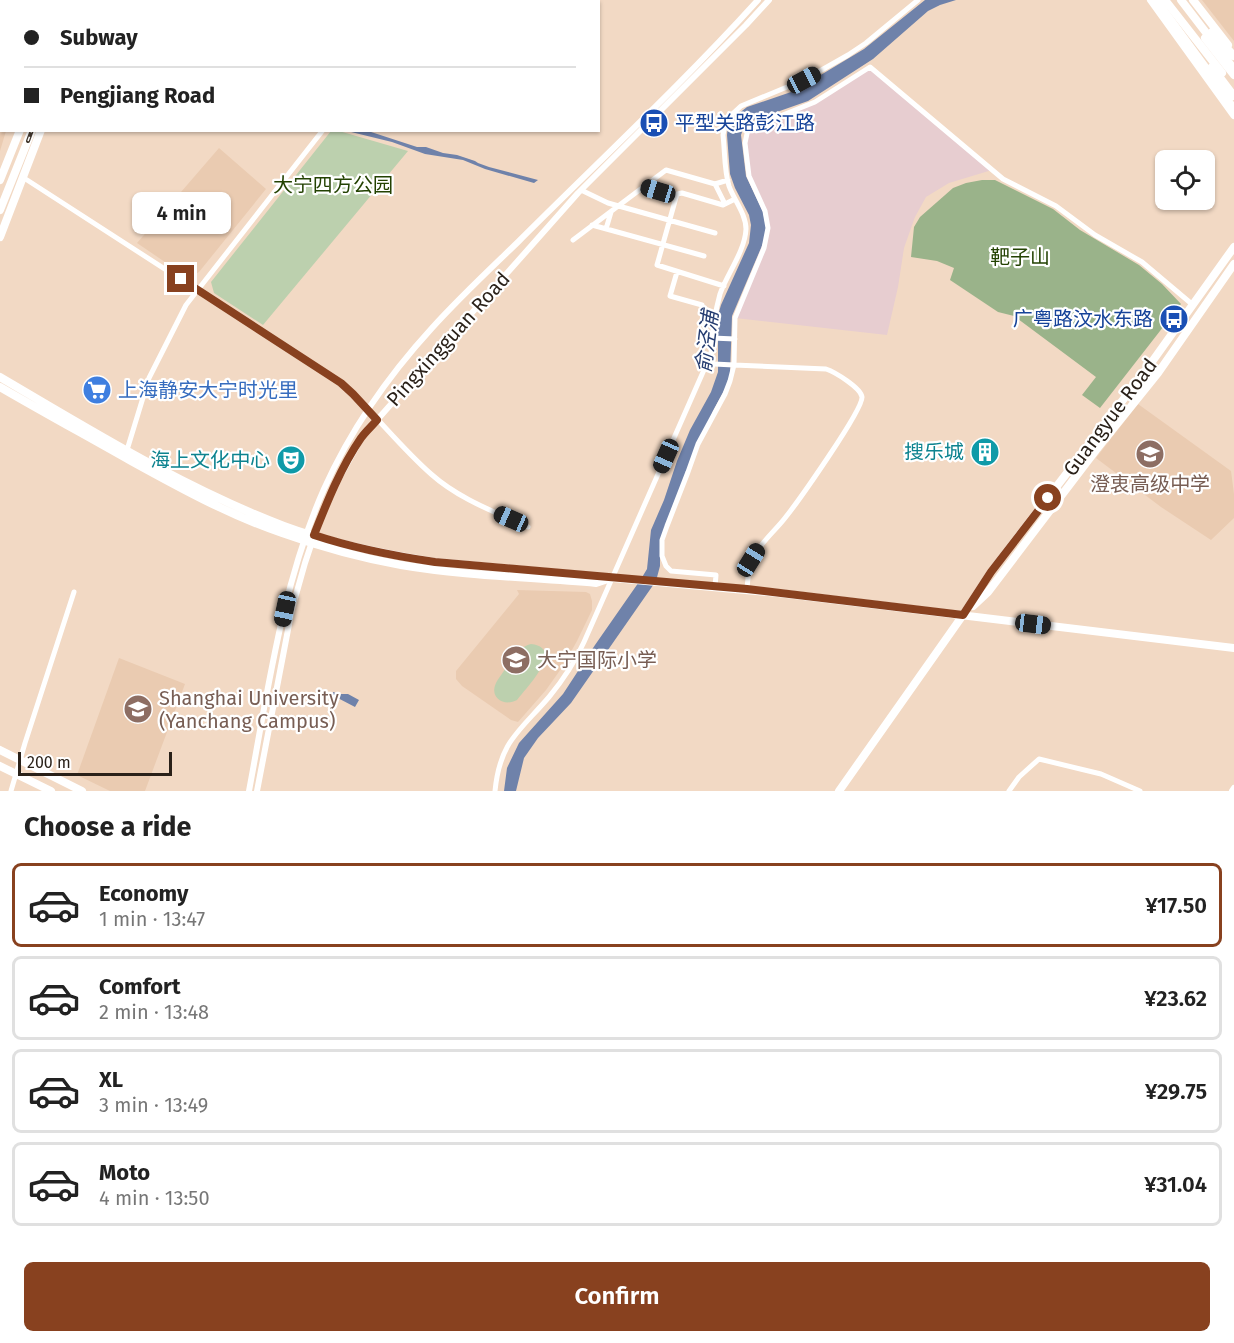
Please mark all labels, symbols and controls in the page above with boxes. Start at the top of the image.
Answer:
text: Subway [60,24,138,51]
car [784,64,824,96]
text: Pengjiang Road [60,82,215,109]
bus stop icon: 平型关路彭江路 [638,107,670,139]
place label: 平型关路彭江路 [675,111,815,135]
map controls [1155,150,1215,210]
button: locate [1155,150,1215,210]
park label: 大宁四方公园 [273,173,393,197]
car [638,177,678,205]
callout: 4 min [132,192,231,234]
text: 4 min [156,201,207,225]
park label: 靶子山 [990,245,1050,269]
route end [167,265,194,292]
street label: Pingxingguan Road [381,267,515,411]
bus stop icon: 广粤路汶水东路 [1158,303,1190,335]
water label: 俞泾浦 [690,306,724,375]
place label: 广粤路汶水东路 [1013,307,1153,331]
street label: Guangyue Road [1058,353,1162,481]
supermarket icon: 上海静安大宁时光里 [81,374,113,406]
place label: 上海静安大宁时光里 [118,378,298,402]
car [650,436,682,476]
building icon: 搜乐城 [969,436,1001,468]
school or university icon: 澄衷高级中学 [1134,438,1166,470]
place label: 搜乐城 [904,440,964,464]
theatre icon: 海上文化中心 [275,444,307,476]
place label: 海上文化中心 [150,448,270,472]
place label: 澄衷高级中学 [1090,472,1210,496]
route start [1034,484,1061,511]
car [491,503,531,535]
car [734,540,768,580]
car [272,590,298,628]
car [1014,613,1052,635]
school or university icon: 大宁国际小学 [500,644,532,676]
place label: 大宁国际小学 [537,648,657,672]
place label: Shanghai University (Yanchang Campus) [159,686,339,733]
school or university icon: Shanghai University (Yanchang Campus) [122,693,154,725]
scale bar [18,749,172,776]
text: 200 m [27,753,71,772]
text: Choose a ride [24,811,191,843]
icon: car [27,878,81,932]
text: Economy [99,880,188,907]
text: ¥17.50 [1145,892,1207,919]
text: 1 min · 13:47 [99,907,205,931]
icon: car [27,971,81,1025]
text: Comfort [99,973,180,1000]
text: ¥23.62 [1144,985,1207,1012]
text: 2 min · 13:48 [99,1000,209,1024]
icon: car [27,1064,81,1118]
text: XL [99,1066,123,1093]
text: ¥29.75 [1145,1078,1207,1105]
text: 3 min · 13:49 [99,1093,208,1117]
icon: car [27,1157,81,1211]
text: Moto [99,1159,150,1186]
text: ¥31.04 [1144,1171,1207,1198]
text: 4 min · 13:50 [99,1186,210,1210]
button: Confirm [24,1262,1210,1331]

